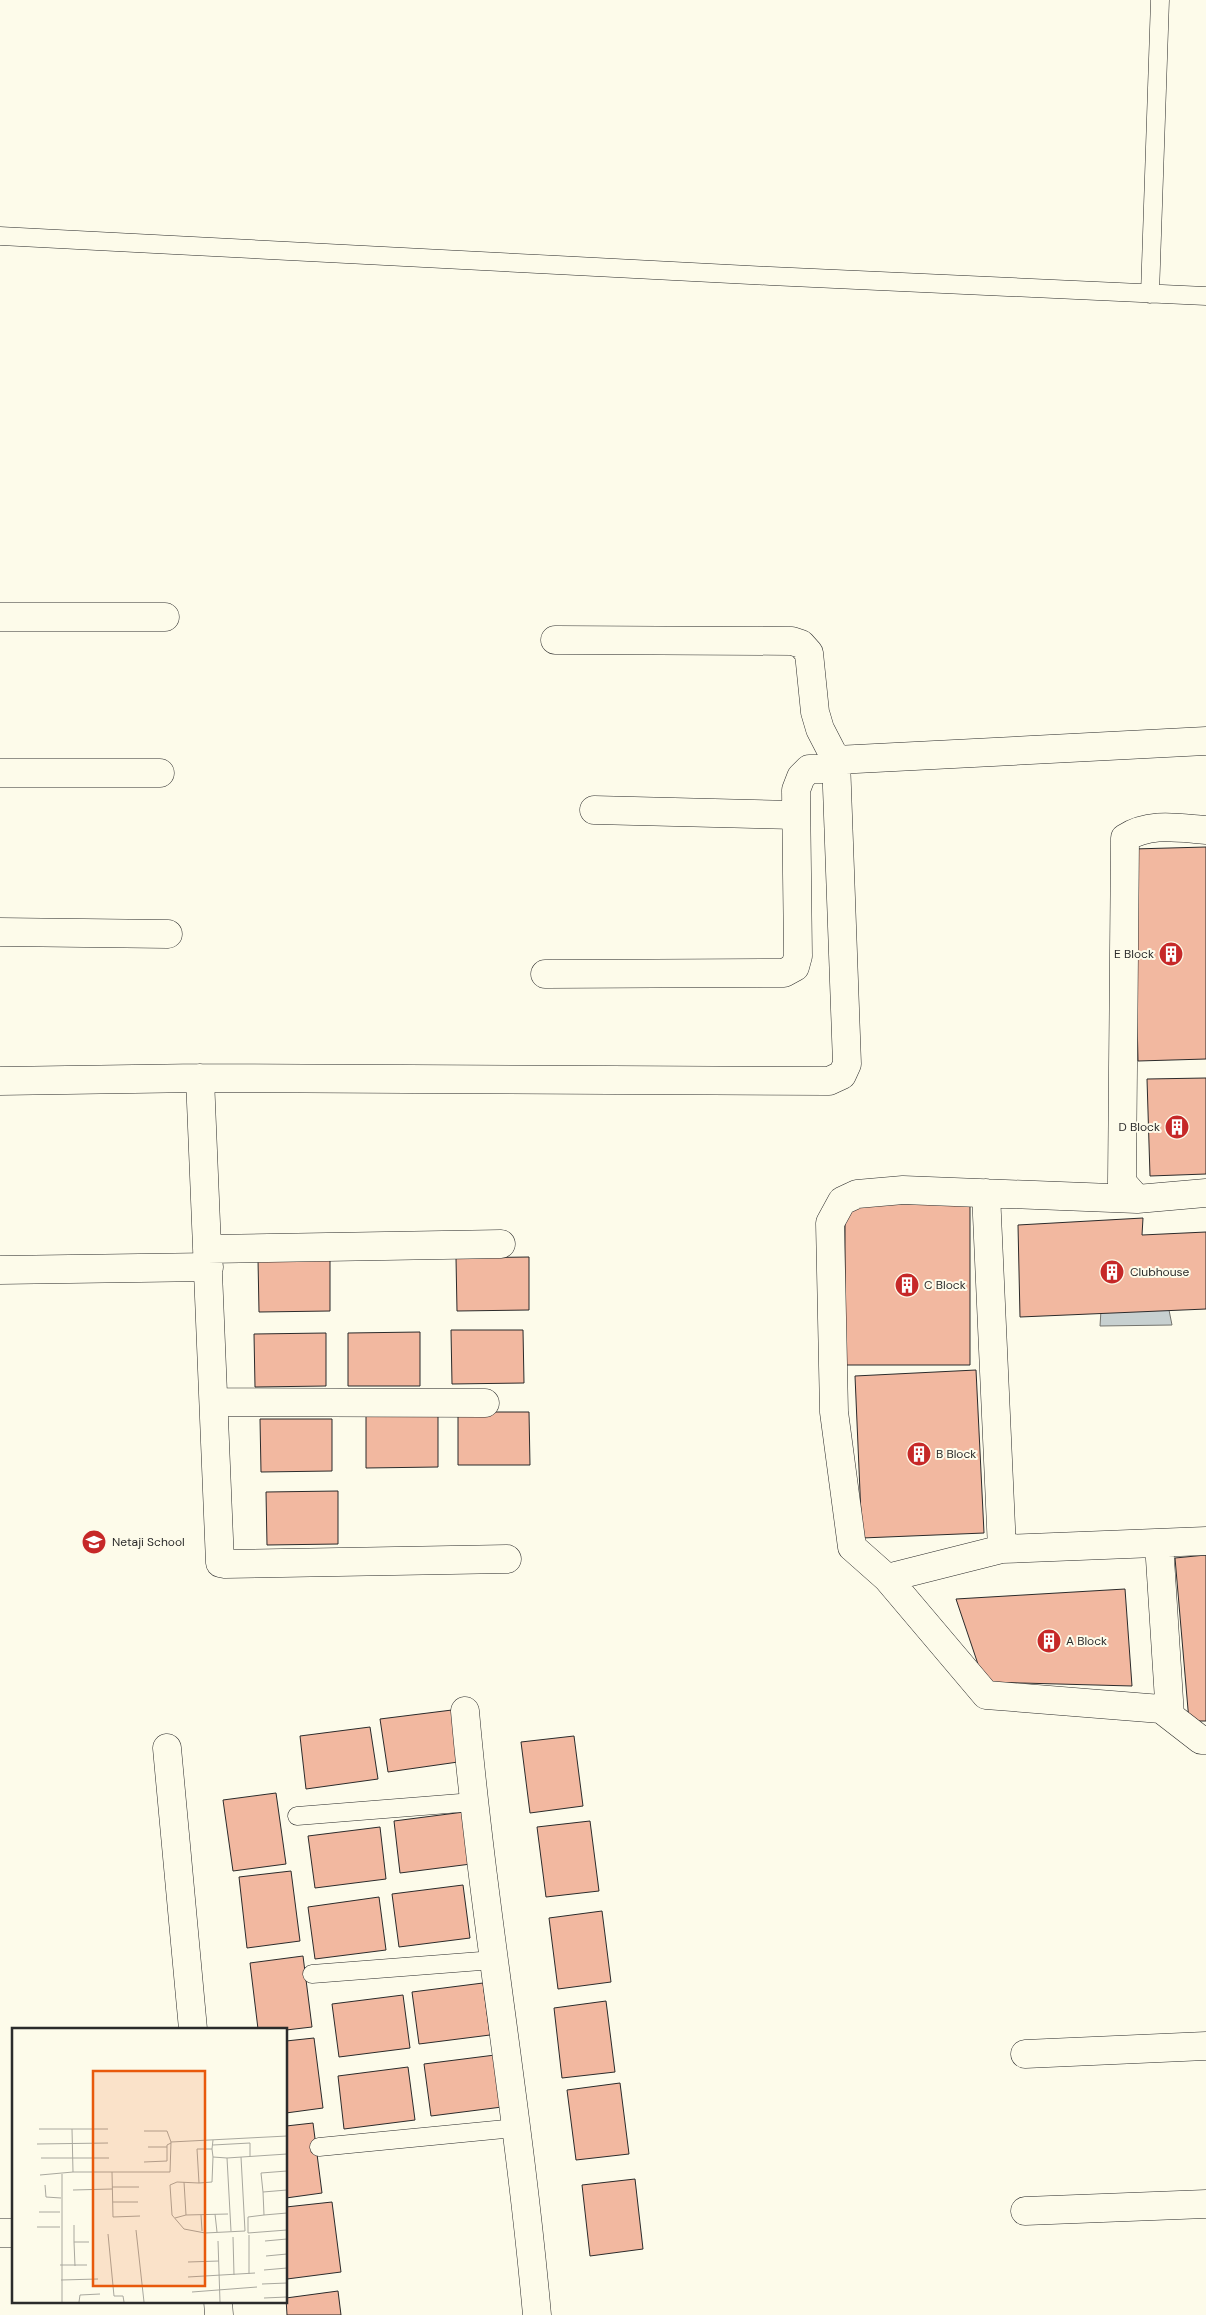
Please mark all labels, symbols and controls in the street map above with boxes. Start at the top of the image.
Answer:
building icon: E Block [1158,941,1184,967]
place label: E Block [1114,946,1154,962]
building icon: D Block [1164,1114,1190,1140]
place label: D Block [1119,1119,1160,1135]
building icon: Clubhouse [1099,1259,1125,1285]
place label: Clubhouse [1130,1264,1190,1280]
building icon: C Block [894,1272,920,1298]
place label: C Block [924,1277,966,1293]
building icon: B Block [906,1441,932,1467]
place label: B Block [936,1446,976,1462]
school or university icon: Netaji School [81,1529,107,1555]
place label: Netaji School [112,1534,185,1550]
building icon: A Block [1036,1628,1062,1654]
place label: A Block [1066,1633,1107,1649]
inset map [12,2028,288,2302]

